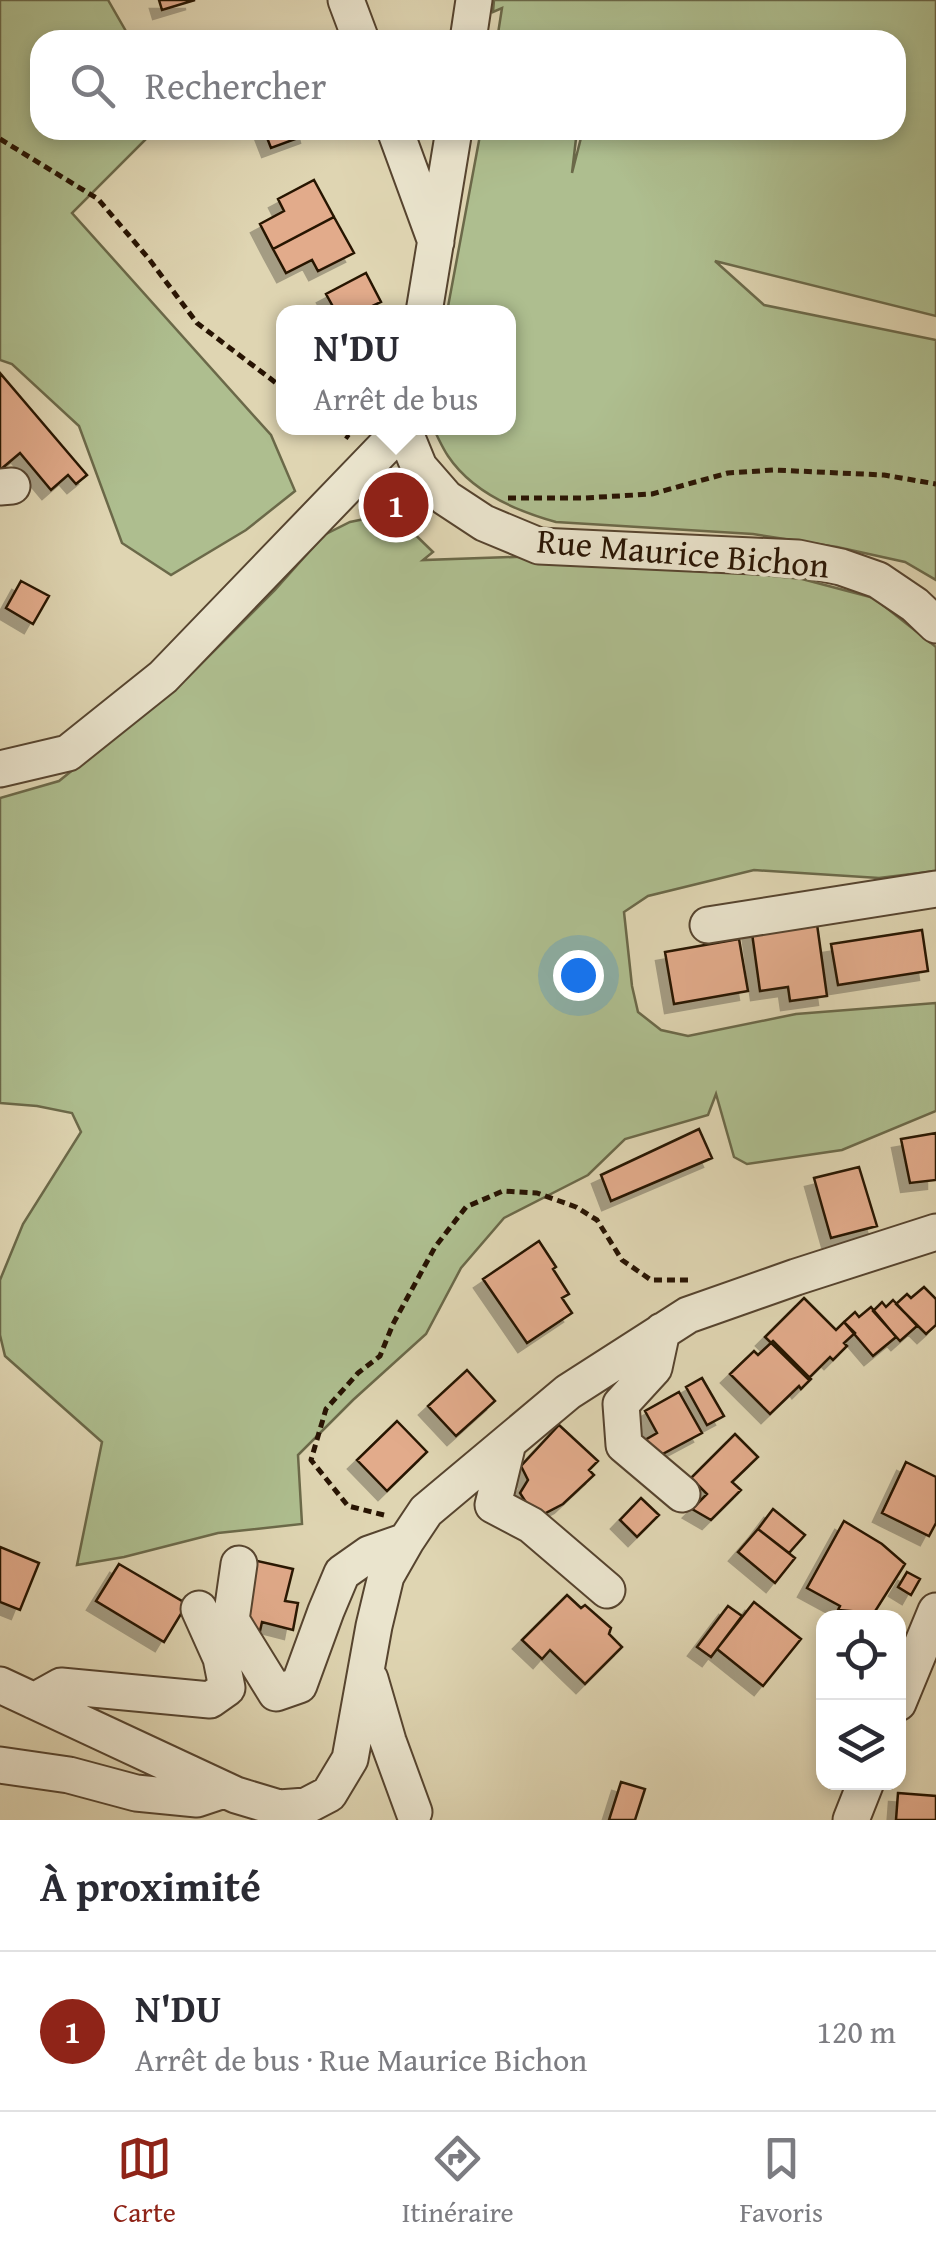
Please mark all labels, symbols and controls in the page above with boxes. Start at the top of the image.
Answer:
search box [30,30,906,140]
text: Rechercher [145,57,326,113]
icon: search [65,58,120,113]
popup [276,305,516,435]
text: N'DU [314,319,400,375]
text: Arrêt de bus [314,375,478,422]
pin: 1 [364,468,428,542]
street label: Rue Maurice Bichon [535,514,832,591]
your location [553,950,604,1001]
map controls [816,1610,906,1790]
button: locate [816,1610,906,1700]
button: layers [816,1700,906,1790]
text: À proximité [40,1855,261,1916]
text: N'DU [135,1980,221,2036]
text: 1 [64,2008,81,2055]
text: 120 m [817,2008,896,2055]
text: Arrêt de bus · Rue Maurice Bichon [135,2036,587,2083]
tab: Carte [113,2131,176,2232]
tab: Itinéraire [402,2131,514,2232]
tab: Favoris [740,2131,823,2232]

